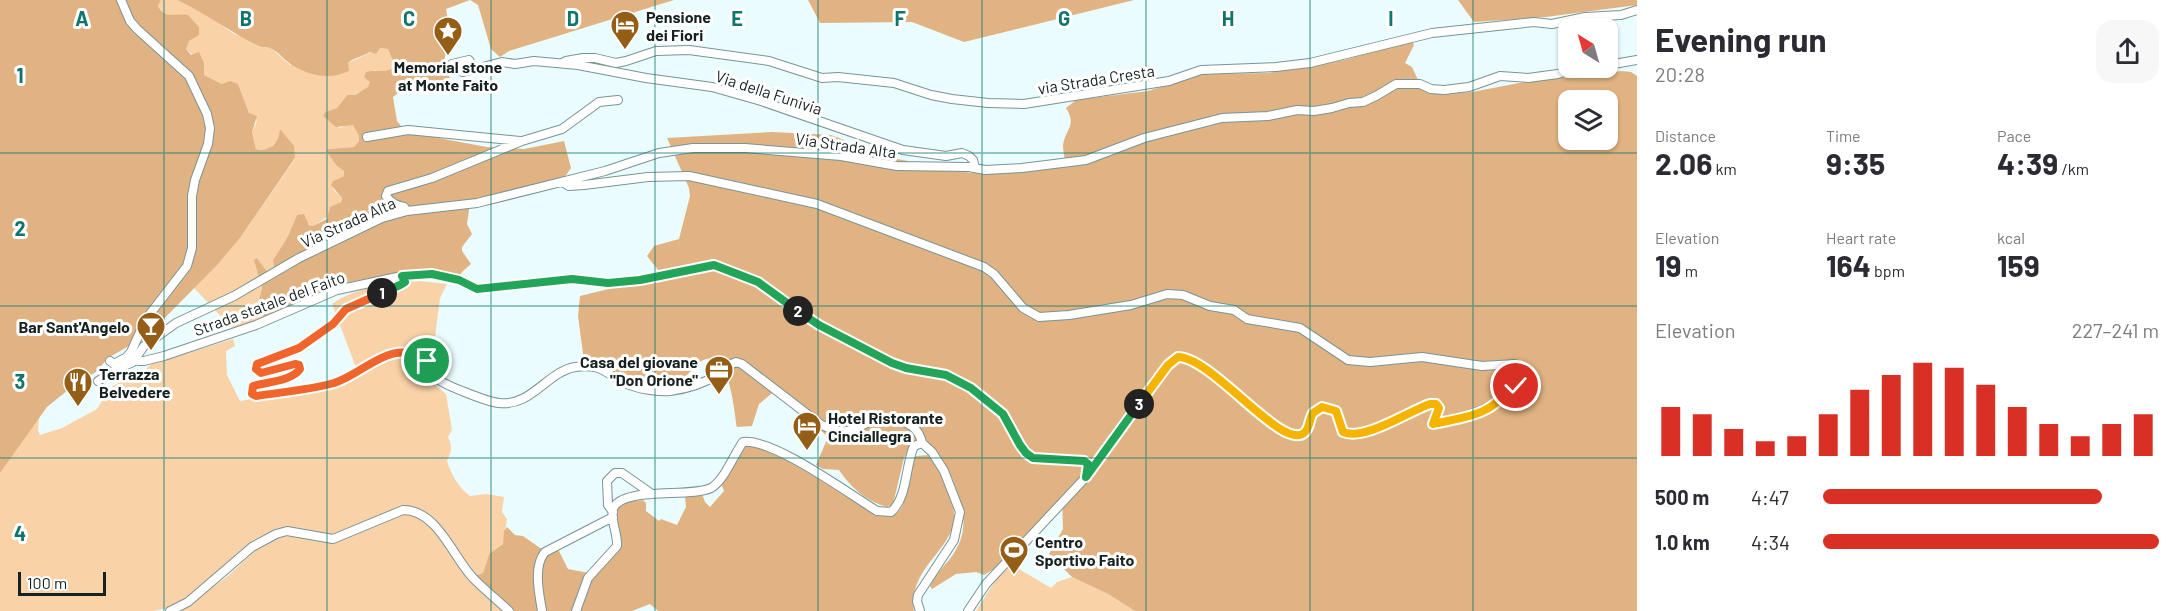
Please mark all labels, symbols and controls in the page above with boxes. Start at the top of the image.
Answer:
text: A [75,6,89,30]
text: B [240,6,252,30]
text: C [403,6,415,30]
text: D [567,6,579,30]
text: E [731,6,743,30]
text: F [894,6,906,30]
text: G [1058,6,1070,30]
text: H [1222,6,1234,30]
text: I [1388,6,1394,30]
place label: Pensione dei Fiori [646,7,711,44]
hotel icon: Pensione dei Fiori [609,9,641,51]
place icon: Memorial stone at Monte Faito [432,15,464,57]
north arrow [1558,18,1618,78]
map controls [1558,18,1618,150]
text: Evening run [1655,19,1827,59]
button: share [2096,20,2159,83]
place label: Memorial stone at Monte Faito [394,57,503,94]
street label: via Strada Cresta [1036,60,1156,98]
text: 20:28 [1655,62,1705,86]
text: 1 [16,63,24,87]
street label: Via della Funivia [713,66,825,118]
button: layers [1558,90,1618,150]
text: Distance [1655,126,1716,145]
text: Time [1826,126,1861,145]
text: Pace [1997,126,2031,145]
street label: Via Strada Alta [794,129,898,161]
text: 2.06 [1655,145,1712,181]
text: 9:35 [1826,145,1885,181]
text: 4:39 [1997,145,2058,181]
text: km [1712,159,1737,178]
text: /km [2058,159,2089,178]
street label: Via Strada Alta [298,193,398,251]
text: 2 [14,216,26,240]
text: Elevation [1655,228,1719,247]
text: Heart rate [1826,228,1896,247]
text: kcal [1997,228,2025,247]
text: 19 [1655,247,1682,283]
text: 164 [1826,247,1871,283]
text: 159 [1997,247,2040,283]
text: m [1682,261,1698,280]
text: bpm [1871,261,1905,280]
street label: Strada statale del Faito [191,267,347,339]
pin: 1 [367,278,397,308]
text: 1 [379,283,385,302]
pin: 2 [783,296,813,326]
text: 2 [794,301,802,320]
bar icon: Bar Sant'Angelo [135,310,167,352]
place label: Bar Sant'Angelo [18,317,130,336]
text: Elevation [1655,318,1736,342]
text: 227–241 m [2072,318,2159,342]
pin [401,335,452,386]
icon: arrive [410,344,443,377]
place label: Casa del giovane "Don Orione" [580,352,698,389]
office icon: Casa del giovane "Don Orione" [703,354,735,396]
pin [1490,360,1541,411]
place label: Terrazza Belvedere [99,364,171,401]
restaurant icon: Terrazza Belvedere [62,366,94,408]
text: 3 [15,369,25,393]
icon: check [1499,369,1532,402]
pin: 3 [1124,389,1154,419]
text: 3 [1135,394,1143,413]
place label: Hotel Ristorante Cinciallegra [828,408,944,445]
hotel icon: Hotel Ristorante Cinciallegra [791,410,823,452]
text: 500 m [1655,485,1709,509]
text: 4:47 [1751,485,1789,509]
text: 4 [14,521,26,545]
text: 1.0 km [1655,530,1710,554]
text: 4:34 [1751,530,1790,554]
place label: Centro Sportivo Faito [1035,532,1134,569]
sports icon: Centro Sportivo Faito [998,534,1030,576]
scale bar [18,569,106,596]
text: 100 m [27,573,67,592]

